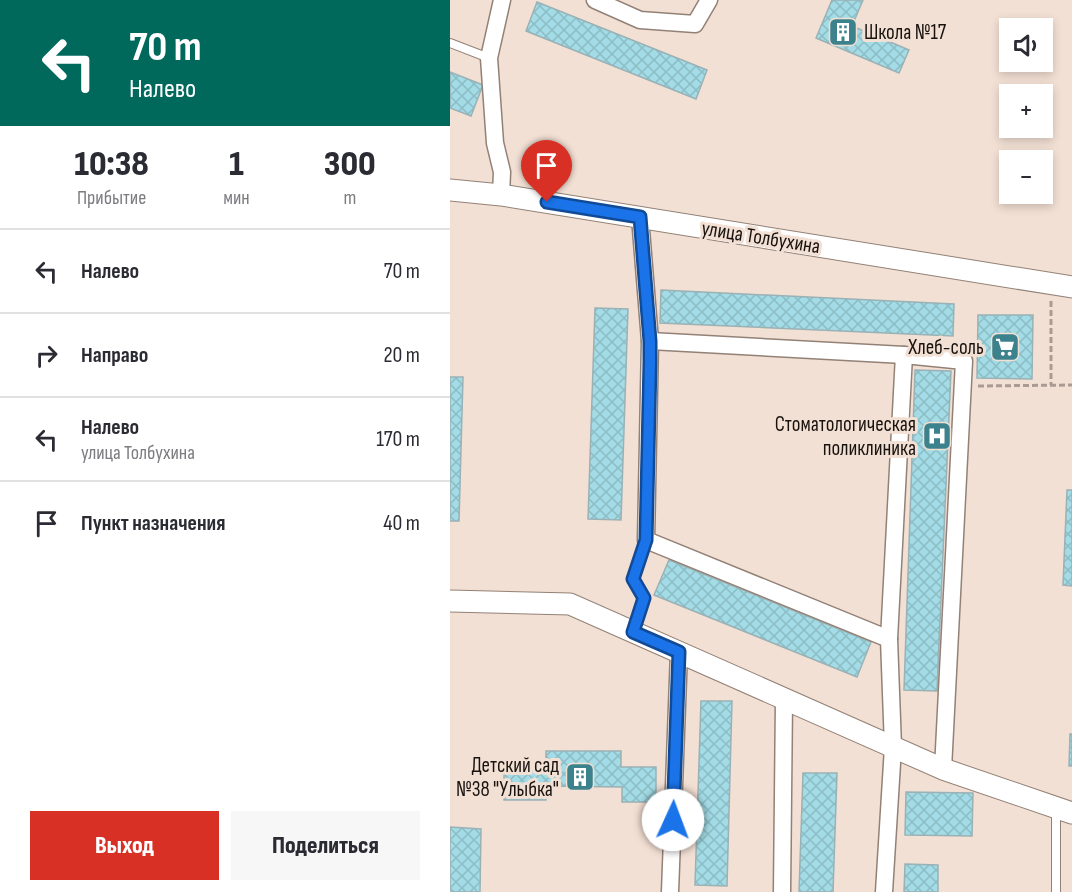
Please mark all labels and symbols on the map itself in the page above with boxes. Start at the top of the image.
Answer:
building icon: Школа №17 [827,16,859,48]
place label: Школа №17 [864,20,947,45]
pin [521,140,572,202]
street label: улица Толбухина [700,216,822,259]
supermarket icon: Хлеб-соль [989,331,1021,363]
place label: Хлеб-соль [907,335,984,360]
place label: Стоматологическая поликлиника [775,412,916,461]
hospital icon: Стоматологическая поликлиника [921,420,953,452]
place label: Детский сад №38 "Улыбка" [456,753,559,802]
building icon: Детский сад №38 "Улыбка" [564,761,596,793]
position arrow [641,788,705,852]

